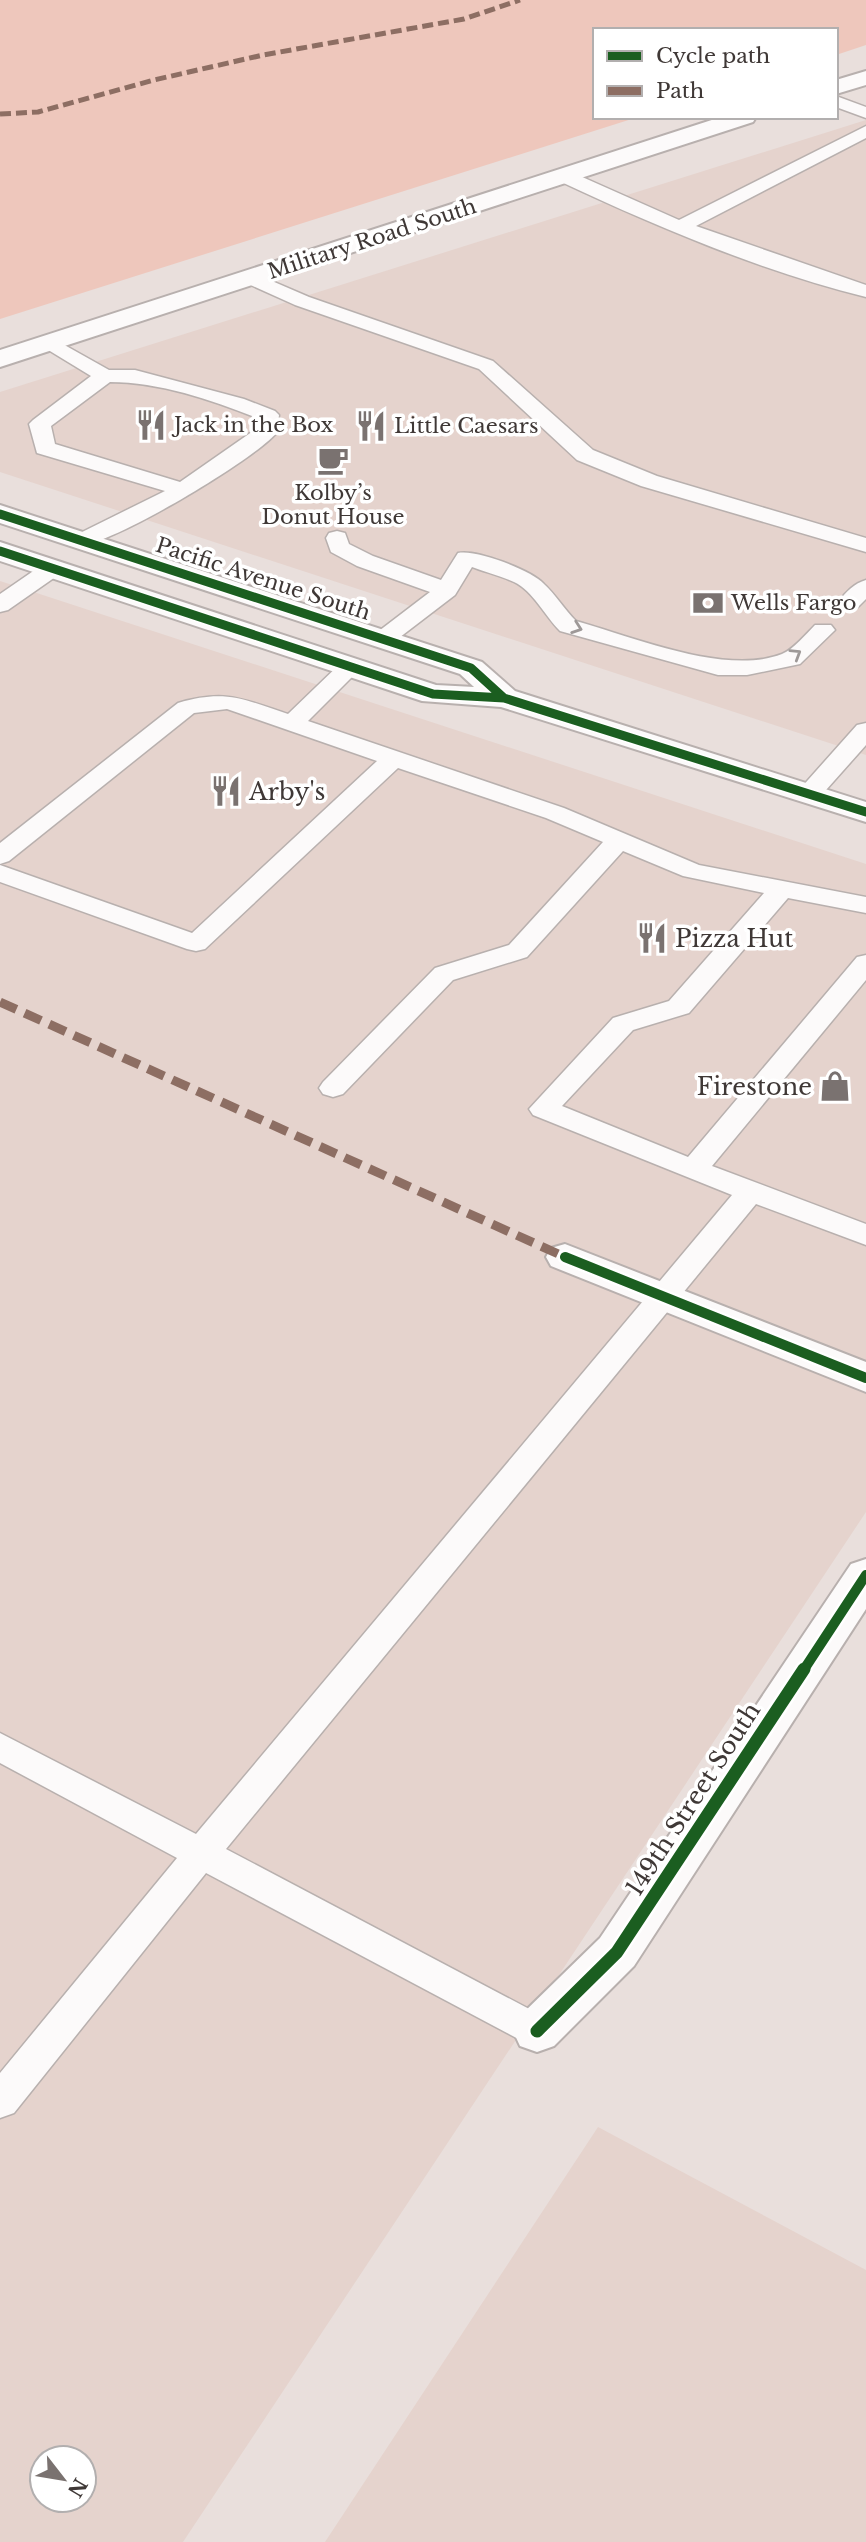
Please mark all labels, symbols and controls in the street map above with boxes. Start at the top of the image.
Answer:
legend [593,28,838,119]
text: Cycle path [656,43,770,69]
text: Path [656,78,704,104]
street label: Military Road South [264,193,480,285]
restaurant icon: Jack in the Box [134,408,168,442]
restaurant icon: Little Caesars [354,409,388,443]
place label: Jack in the Box [171,412,334,438]
place label: Little Caesars [394,413,538,439]
cafe icon: Kolby’s Donut House [316,443,350,477]
place label: Kolby’s Donut House [261,480,405,530]
street label: Pacific Avenue South [152,532,374,626]
bank icon: Wells Fargo [691,586,725,620]
place label: Wells Fargo [730,590,857,616]
one-way arrow [571,620,583,634]
one-way arrow [788,649,801,662]
restaurant icon: Arby's [209,774,243,808]
place label: Arby's [248,777,325,806]
restaurant icon: Pizza Hut [635,921,669,955]
place label: Pizza Hut [675,924,793,953]
shop icon: Firestone [818,1069,852,1103]
place label: Firestone [697,1072,812,1101]
street label: 149th Street South [620,1697,766,1901]
north arrow [28,2444,98,2514]
text: N [63,2474,92,2501]

